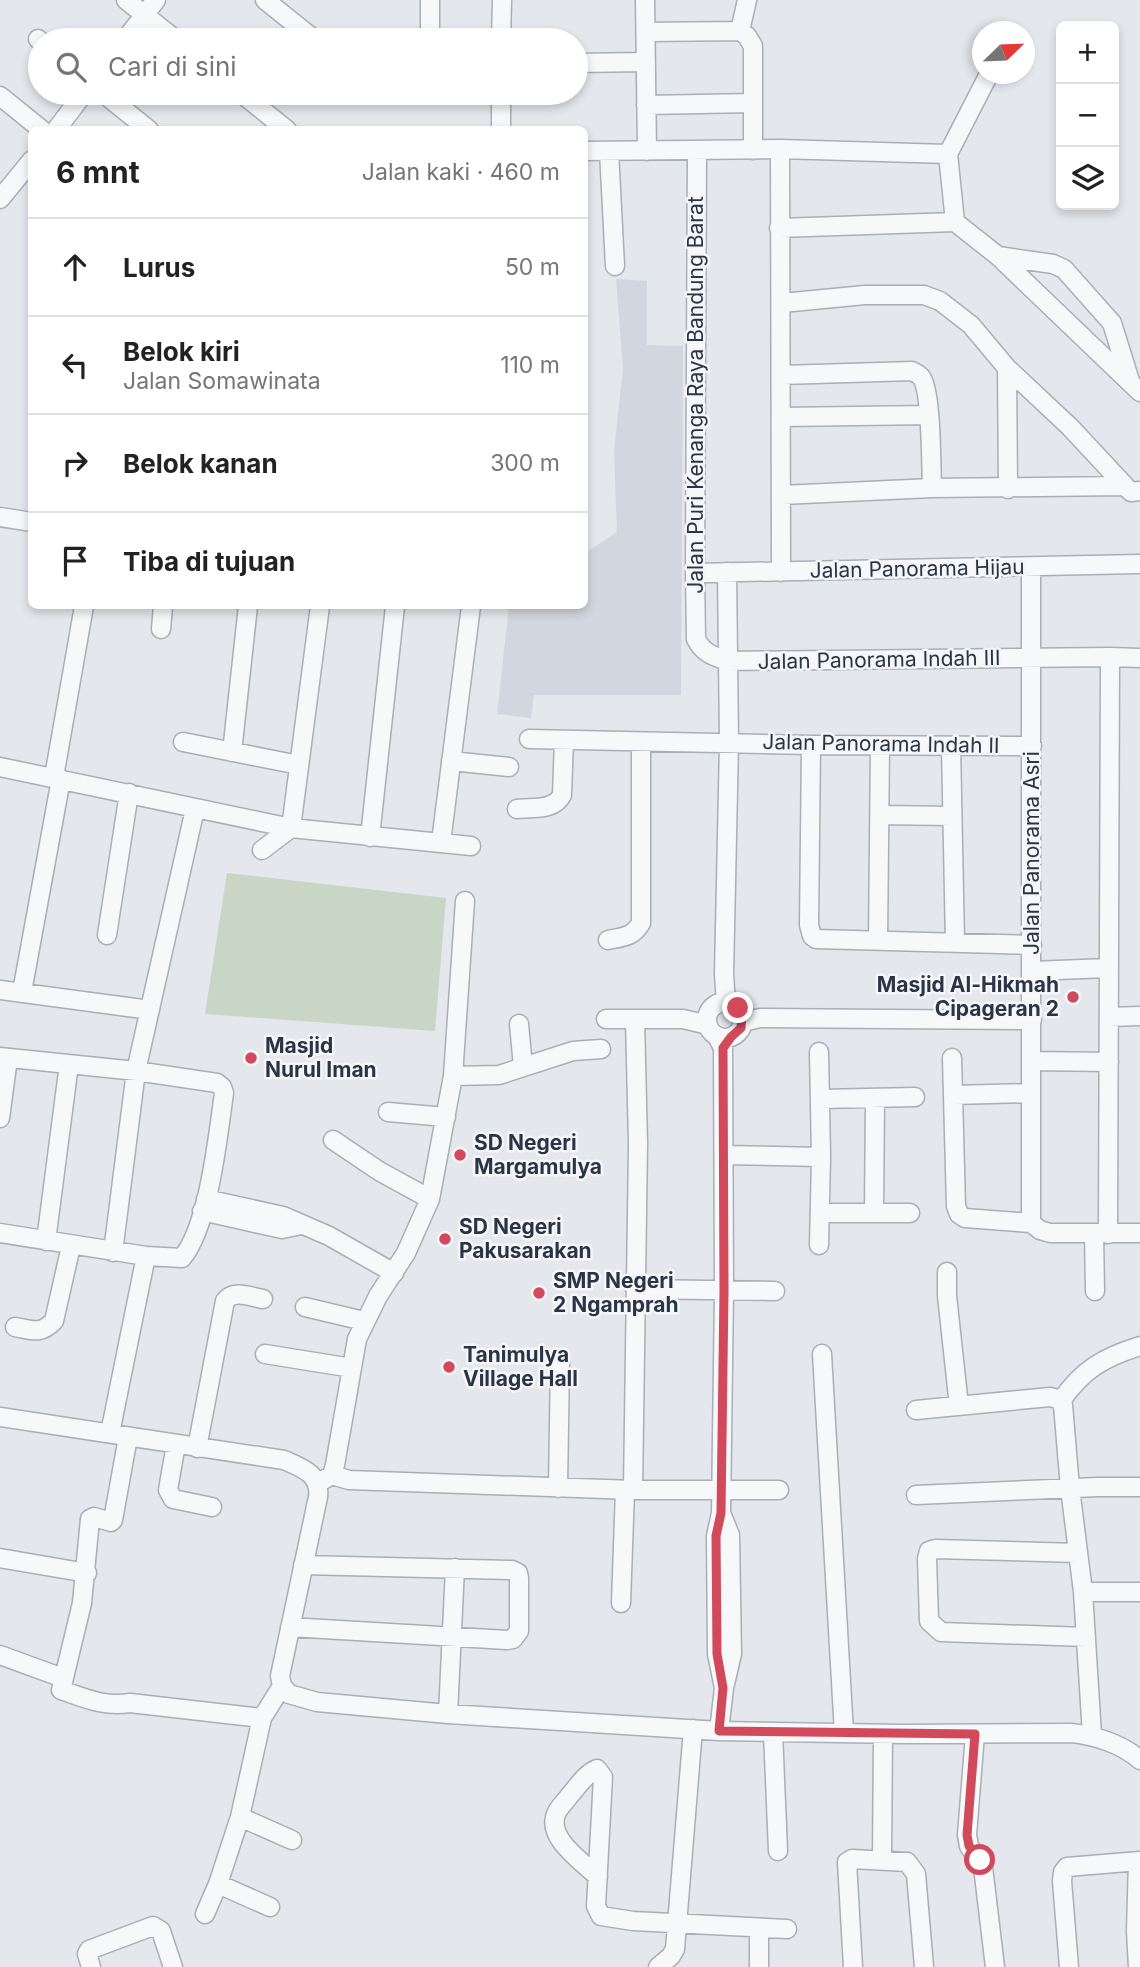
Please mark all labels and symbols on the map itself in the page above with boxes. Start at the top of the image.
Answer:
north arrow [972,21,1035,84]
street label: Jalan Puri Kenanga Raya Bandung Barat [683,196,708,594]
street label: Jalan Panorama Hijau [809,554,1025,583]
street label: Jalan Panorama Indah III [757,645,1001,674]
street label: Jalan Panorama Indah II [762,729,1000,758]
street label: Jalan Panorama Asri [1019,751,1044,955]
place label: Masjid Al-Hikmah Cipageran 2 [877,972,1059,1021]
marker: Masjid Al-Hikmah Cipageran 2 [1065,989,1081,1005]
route end [722,992,753,1023]
place label: Masjid Nurul Iman [265,1033,377,1082]
marker: Masjid Nurul Iman [243,1050,259,1066]
place label: SD Negeri Margamulya [474,1130,602,1179]
marker: SD Negeri Margamulya [452,1147,468,1163]
place label: SD Negeri Pakusarakan [459,1214,592,1263]
marker: SD Negeri Pakusarakan [437,1231,453,1247]
place label: SMP Negeri 2 Ngamprah [553,1268,679,1317]
marker: SMP Negeri 2 Ngamprah [531,1285,547,1301]
place label: Tanimulya Village Hall [463,1342,578,1391]
marker: Tanimulya Village Hall [441,1359,457,1375]
route start [964,1844,995,1875]

